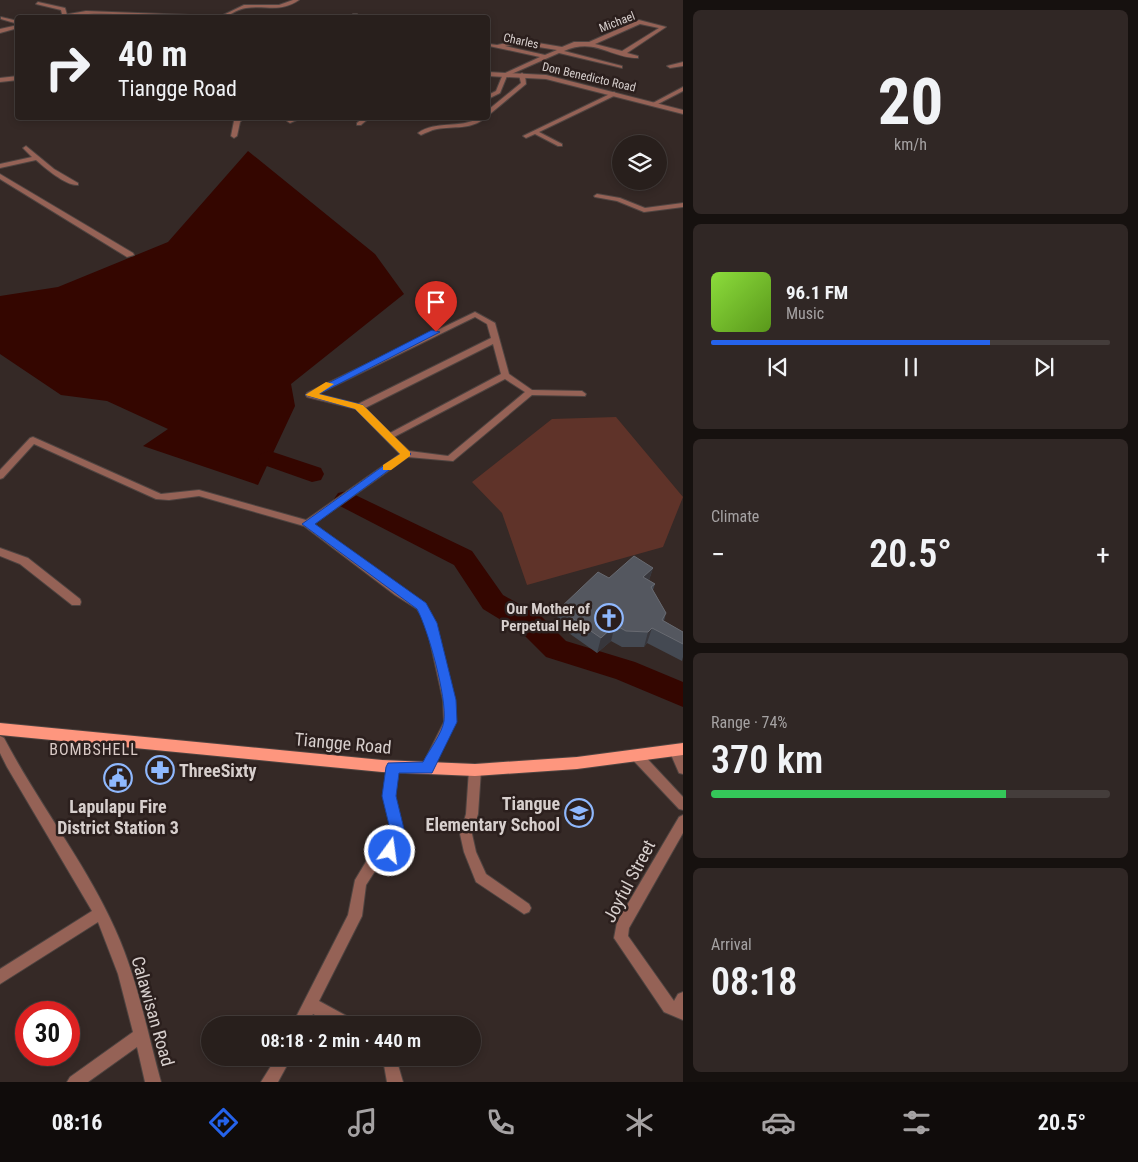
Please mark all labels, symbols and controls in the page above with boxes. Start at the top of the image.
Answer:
street label: Michael [597,9,637,35]
street label: Charles [502,30,540,52]
text: 40 m [118,34,187,75]
icon: right [35,35,100,100]
street label: Don Benedicto Road [541,59,637,95]
text: 20 [878,64,943,140]
text: Tiangge Road [118,76,237,101]
map controls [612,135,667,190]
button: layers [612,135,667,190]
text: km/h [894,135,927,154]
pin [415,281,457,332]
text: 96.1 FM [786,281,848,304]
icon: arrive [422,288,450,316]
text: Music [786,304,824,323]
icon: previous [764,353,792,381]
icon: pause [897,353,925,381]
icon: next [1030,353,1058,381]
text: Climate [711,507,759,526]
text: 20.5° [869,532,952,576]
text: − [711,538,725,571]
text: + [1096,538,1110,571]
place label: Our Mother of Perpetual Help [501,600,590,635]
church icon: Our Mother of Perpetual Help [594,603,624,633]
text: Range · 74% [711,713,787,732]
street label: Tiangge Road [294,728,392,758]
text: 370 km [711,738,823,782]
district label: BOMBSHELL [49,740,139,759]
pharmacy icon: ThreeSixty [145,755,175,785]
place label: ThreeSixty [179,760,257,781]
public building icon: Lapulapu Fire District Station 3 [103,763,133,793]
place label: Tiangue Elementary School [426,793,560,835]
place label: Lapulapu Fire District Station 3 [57,796,179,838]
school or university icon: Tiangue Elementary School [564,798,594,828]
position arrow [363,824,415,876]
street label: Joyful Street [599,836,659,926]
text: Arrival [711,935,752,954]
street label: Calawisan Road [127,954,179,1068]
text: 08:18 [711,960,797,1004]
speed limit sign: 30 [15,1001,80,1066]
text: 08:18 · 2 min · 440 m [261,1029,421,1052]
icon: directions [206,1105,241,1140]
icon: music [345,1105,380,1140]
icon: phone [483,1105,518,1140]
icon: climate [622,1105,657,1140]
icon: car [761,1105,796,1140]
icon: filters [899,1105,934,1140]
text: 08:16 [52,1110,102,1135]
text: 20.5° [1038,1110,1086,1135]

